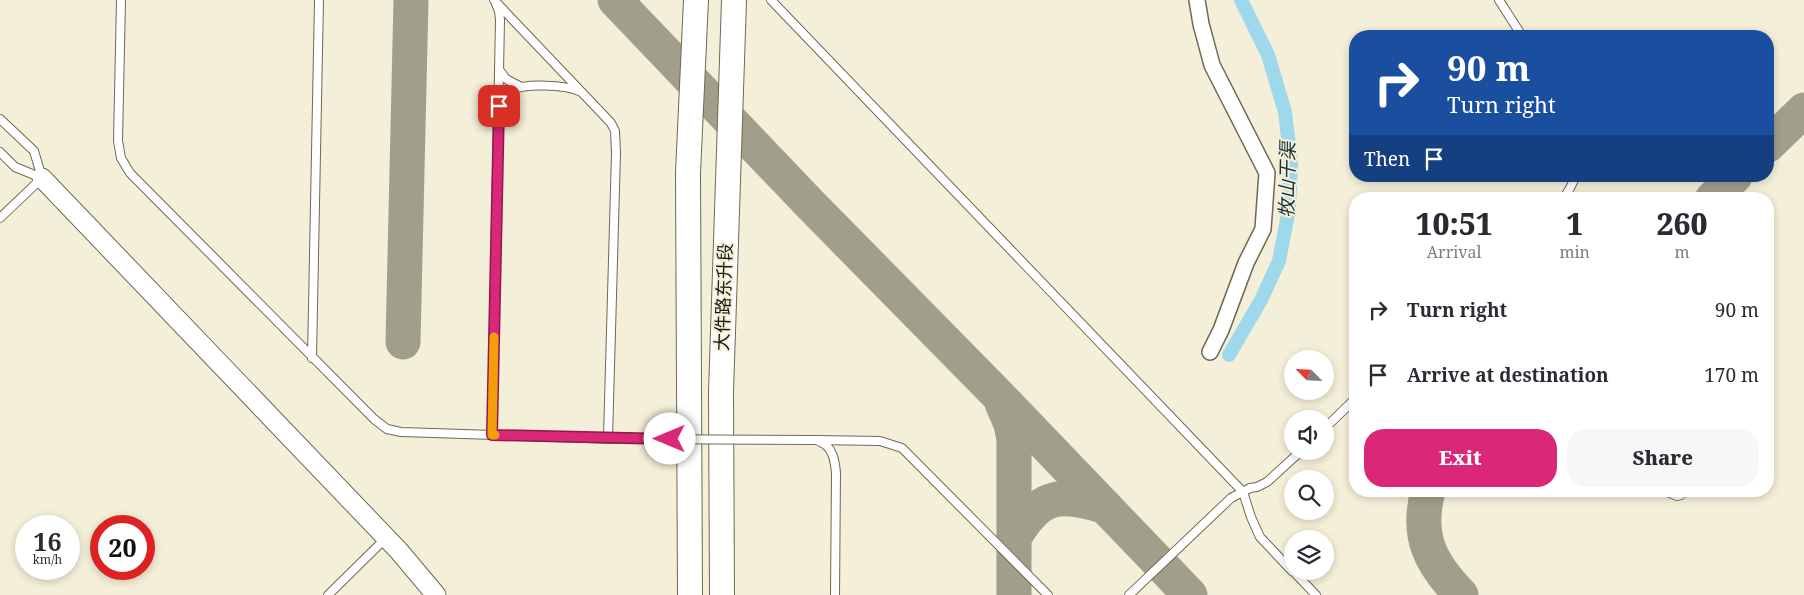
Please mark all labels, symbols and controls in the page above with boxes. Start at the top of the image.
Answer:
text: 90 m [1447,44,1530,91]
icon: right [1364,50,1429,115]
pin [478,85,520,127]
text: Turn right [1447,89,1556,119]
icon: arrive [485,92,513,120]
water label: 牧山干渠 [1273,139,1301,218]
icon: arrive [1420,145,1448,173]
text: Then [1364,146,1410,172]
text: 10:51 [1416,203,1493,244]
text: 1 [1566,203,1583,244]
text: 260 [1656,203,1707,244]
text: Arrival [1427,241,1482,263]
text: min [1559,241,1590,263]
text: m [1674,241,1690,263]
street label: 大件路东升段 [709,243,737,351]
icon: right [1364,296,1392,324]
text: Turn right [1407,297,1507,323]
text: 90 m [1715,297,1759,323]
north arrow [1284,350,1334,400]
map controls [1284,350,1334,580]
icon: arrive [1364,361,1392,389]
text: Arrive at destination [1407,362,1609,388]
text: 170 m [1704,362,1759,388]
button: sound [1284,410,1334,460]
position arrow [643,412,695,464]
button: Exit [1364,429,1557,487]
button: Share [1567,429,1759,487]
button: search [1284,470,1334,520]
speed limit sign: 20 [90,515,155,580]
text: 16 [33,524,62,558]
button: layers [1284,530,1334,580]
text: km/h [33,551,62,568]

